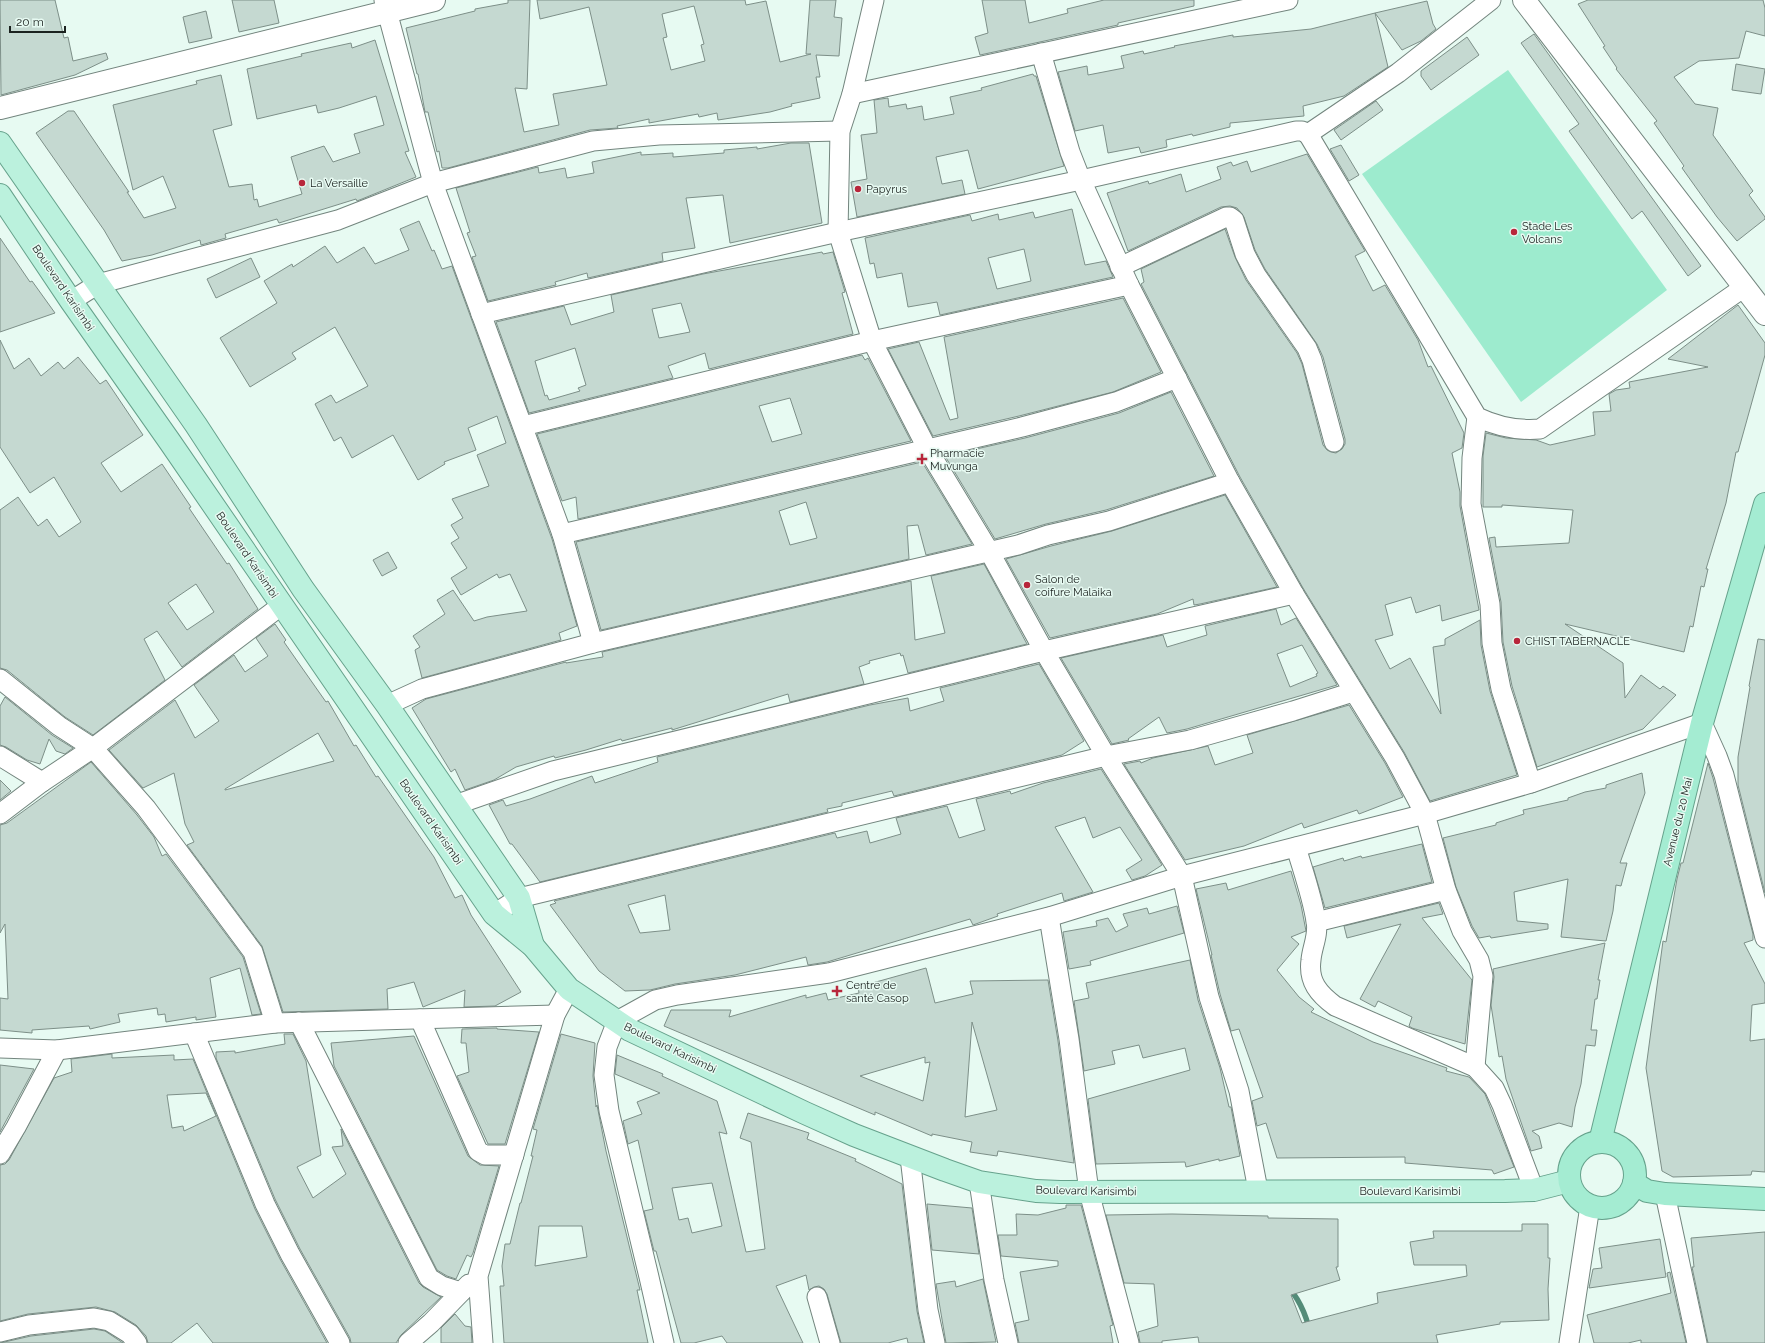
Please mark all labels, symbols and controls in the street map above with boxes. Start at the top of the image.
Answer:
scale bar [10,8,65,34]
text: 20 m [16,15,44,29]
place label: La Versaille [310,177,369,190]
marker: La Versaille [297,178,307,188]
place label: Papyrus [866,183,907,196]
marker: Papyrus [853,184,863,194]
place label: Stade Les Volcans [1522,220,1572,246]
marker: Stade Les Volcans [1509,227,1519,237]
street label: Boulevard Karisimbi [29,242,97,334]
place label: Pharmacie Muvunga [930,447,985,473]
marker: Pharmacie Muvunga [917,454,927,464]
street label: Boulevard Karisimbi [213,509,281,601]
place label: Salon de coifure Malaika [1035,573,1112,599]
marker: Salon de coifure Malaika [1022,580,1032,590]
place label: CHIST TABERNACLE [1525,635,1630,648]
marker: CHIST TABERNACLE [1512,636,1522,646]
street label: Avenue du 20 Mai [1661,776,1695,868]
street label: Boulevard Karisimbi [397,777,465,867]
place label: Centre de santé Casop [846,979,909,1005]
marker: Centre de santé Casop [831,985,843,997]
street label: Boulevard Karisimbi [622,1020,718,1076]
street label: Boulevard Karisimbi [1035,1184,1137,1198]
street label: Boulevard Karisimbi [1359,1185,1461,1198]

